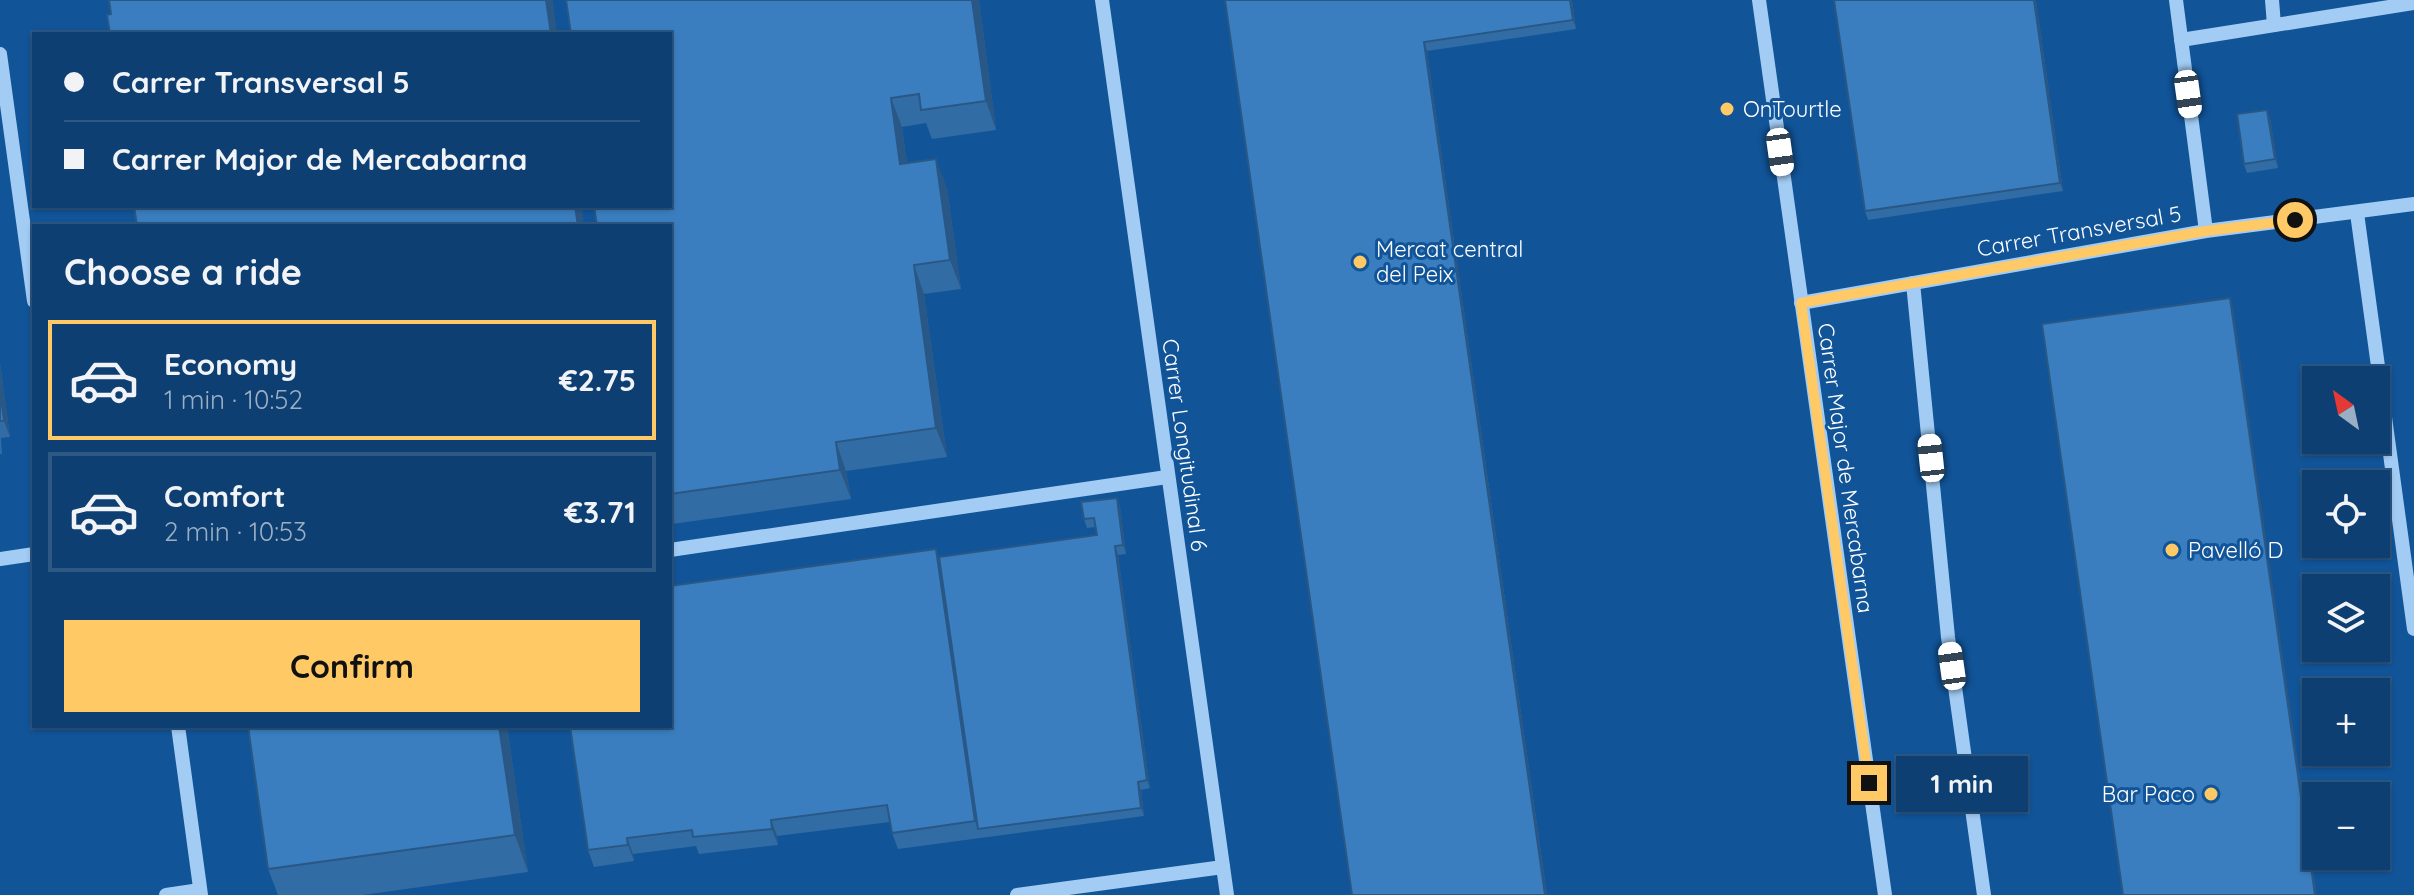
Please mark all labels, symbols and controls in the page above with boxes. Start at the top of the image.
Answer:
text: Carrer Transversal 5 [112,63,410,101]
car [2173,69,2203,119]
place label: OnTourtle [1743,95,1842,123]
marker: OnTourtle [1718,100,1736,118]
car [1765,127,1795,177]
text: Carrer Major de Mercabarna [112,140,527,178]
street label: Carrer Transversal 5 [1975,199,2183,263]
route start [2277,202,2313,238]
place label: Mercat central del Peix [1376,235,1523,288]
text: Choose a ride [64,249,302,294]
marker: Mercat central del Peix [1351,253,1369,271]
street label: Carrer Major de Mercabarna [1812,321,1880,615]
street label: Carrer Longitudinal 6 [1156,337,1214,553]
icon: car [68,344,140,416]
text: Economy [164,345,297,383]
text: €2.75 [559,361,636,399]
north arrow [2302,366,2390,454]
map controls [2302,366,2390,870]
text: 1 min · 10:52 [164,383,303,416]
car [1917,433,1945,483]
button: locate [2302,470,2390,558]
icon: car [68,476,140,548]
text: Comfort [164,477,285,515]
text: €3.71 [564,493,636,531]
text: 2 min · 10:53 [164,515,307,548]
place label: Pavelló D [2188,536,2283,564]
marker: Pavelló D [2163,541,2181,559]
button: layers [2302,574,2390,662]
button: Confirm [64,620,640,712]
car [1937,641,1967,691]
button: + [2302,678,2390,766]
callout: 1 min [1897,755,2029,811]
route end [1851,765,1887,801]
text: 1 min [1931,767,1994,800]
place label: Bar Paco [2102,780,2195,808]
button: − [2302,782,2390,870]
marker: Bar Paco [2202,785,2220,803]

